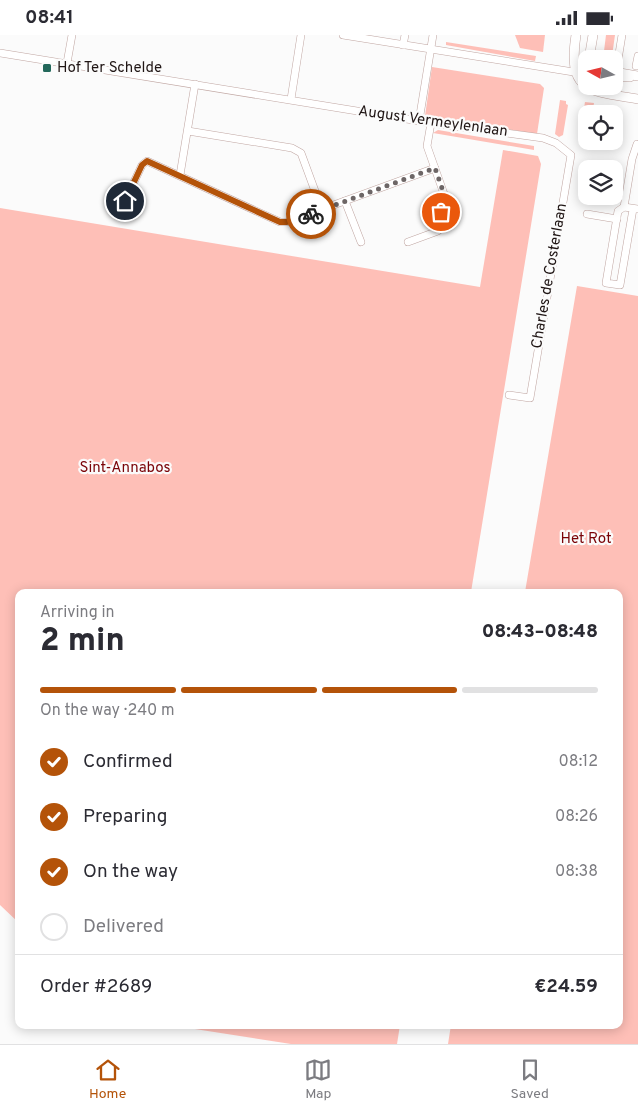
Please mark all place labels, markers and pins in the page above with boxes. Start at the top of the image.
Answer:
place label: Hof Ter Schelde [57,59,162,78]
marker: Hof Ter Schelde [41,62,53,74]
pin [104,180,146,222]
pin [420,191,462,233]

